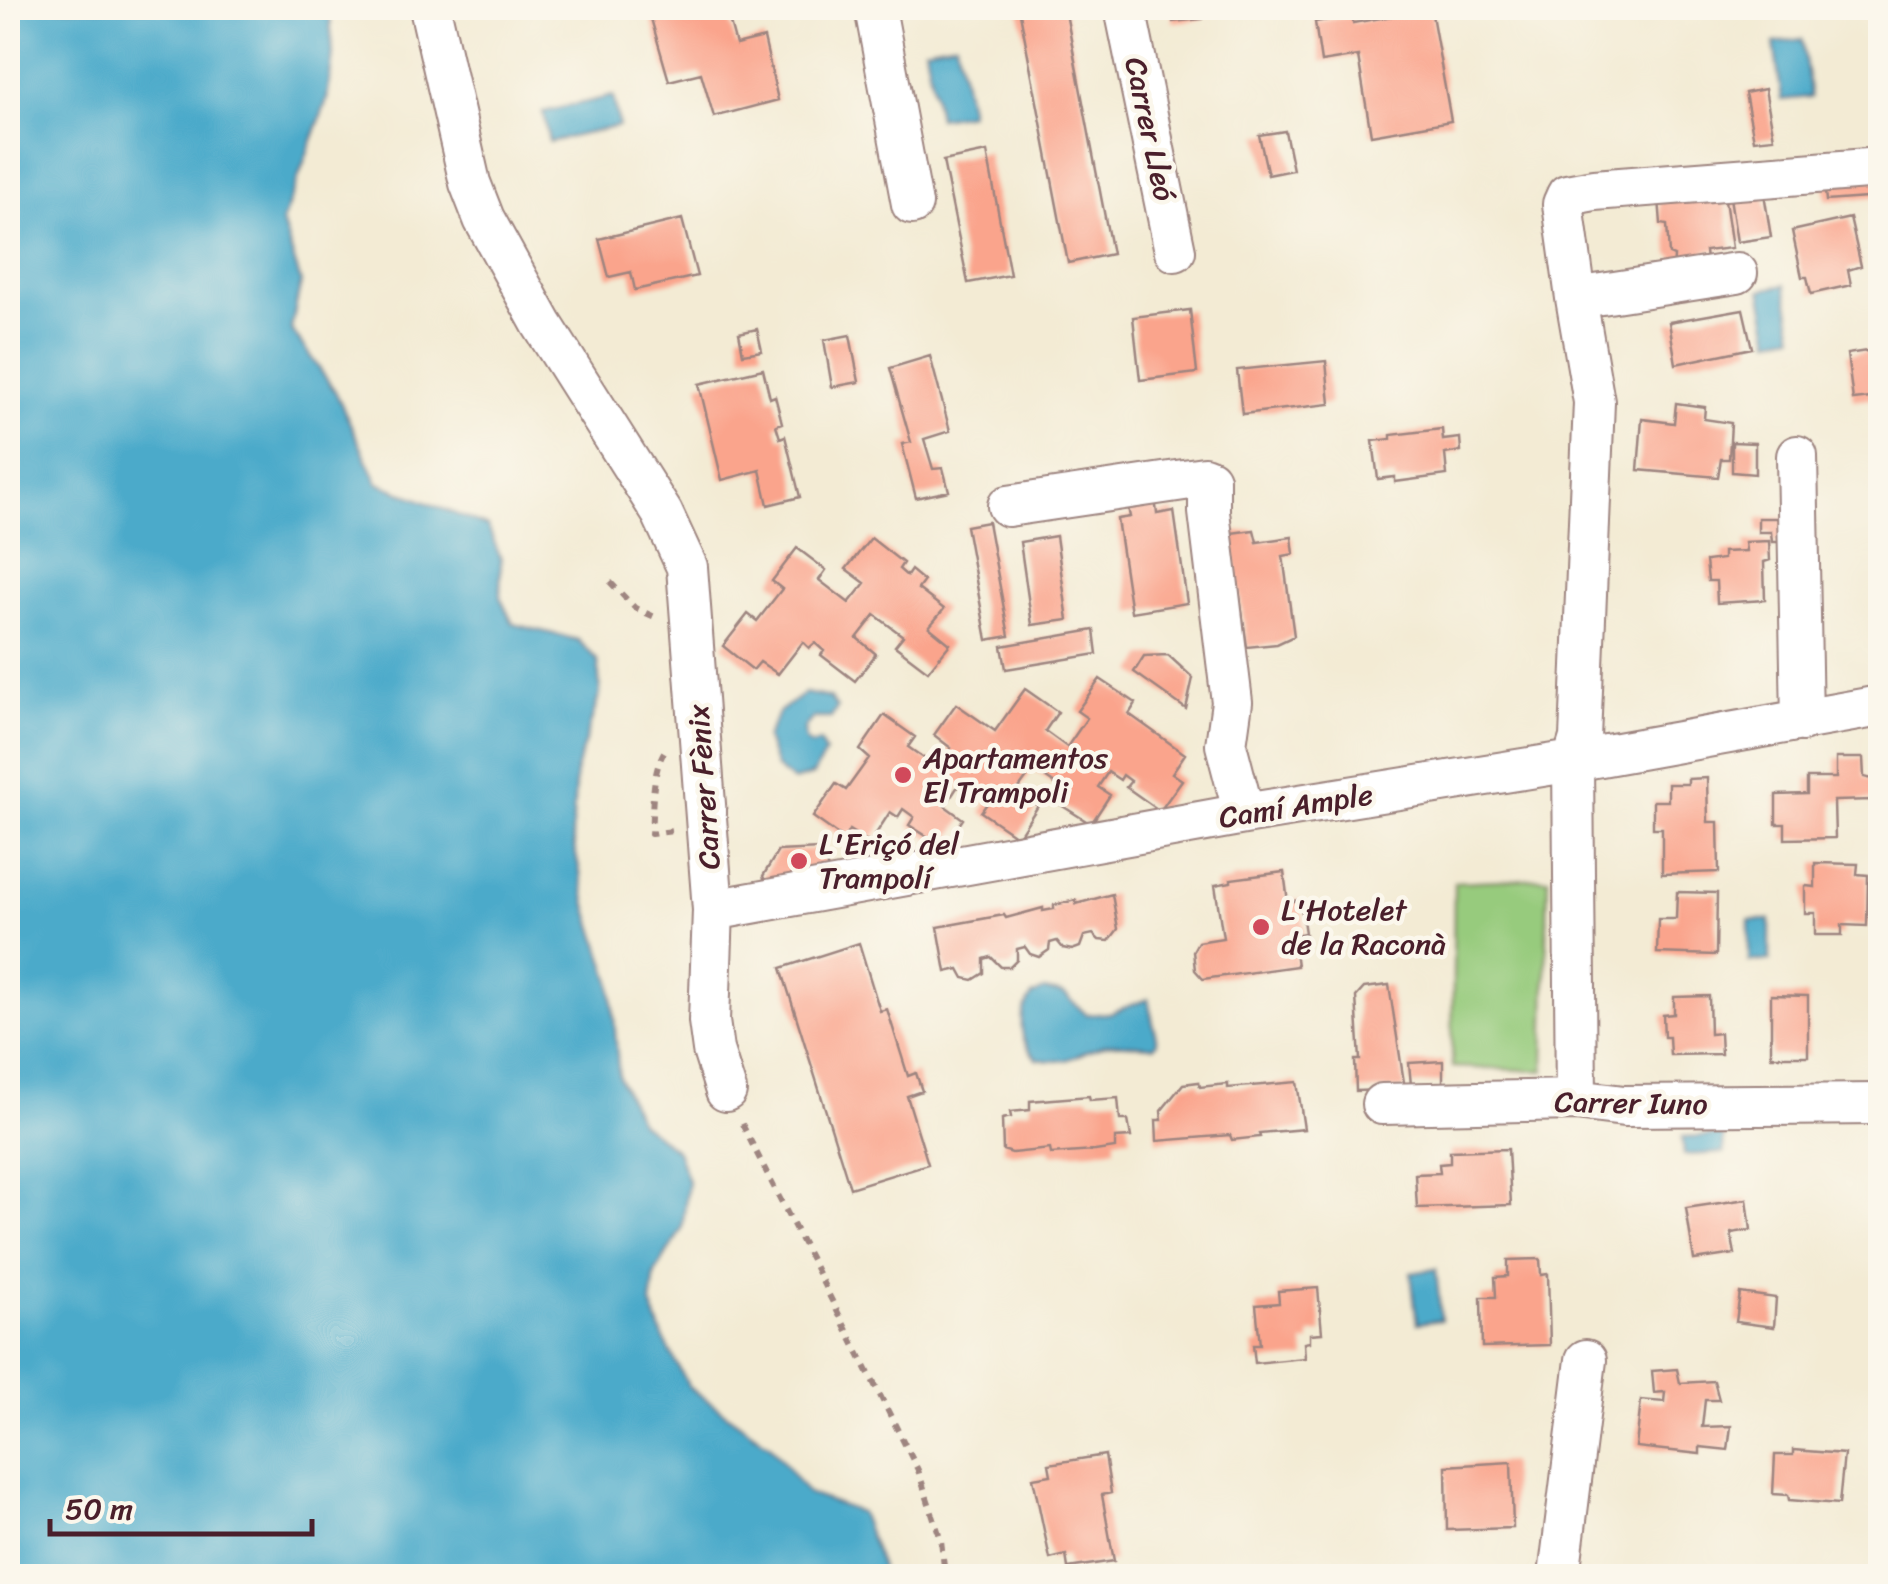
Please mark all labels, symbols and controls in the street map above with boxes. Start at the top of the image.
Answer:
street label: Carrer Lleó [1108,52,1192,207]
street label: Carrer Fènix [671,702,737,871]
place label: Apartamentos El Trampoli [922,731,1108,819]
marker: Apartamentos El Trampoli [892,764,914,786]
street label: Camí Ample [1215,767,1377,845]
place label: L'Eriçó del Trampolí [819,817,960,905]
marker: L'Eriçó del Trampolí [788,850,810,872]
place label: L'Hotelet de la Raconà [1281,883,1446,971]
marker: L'Hotelet de la Raconà [1250,916,1272,938]
street label: Carrer Iuno [1554,1075,1708,1131]
scale bar [50,1474,312,1536]
text: 50 m [65,1482,133,1536]

